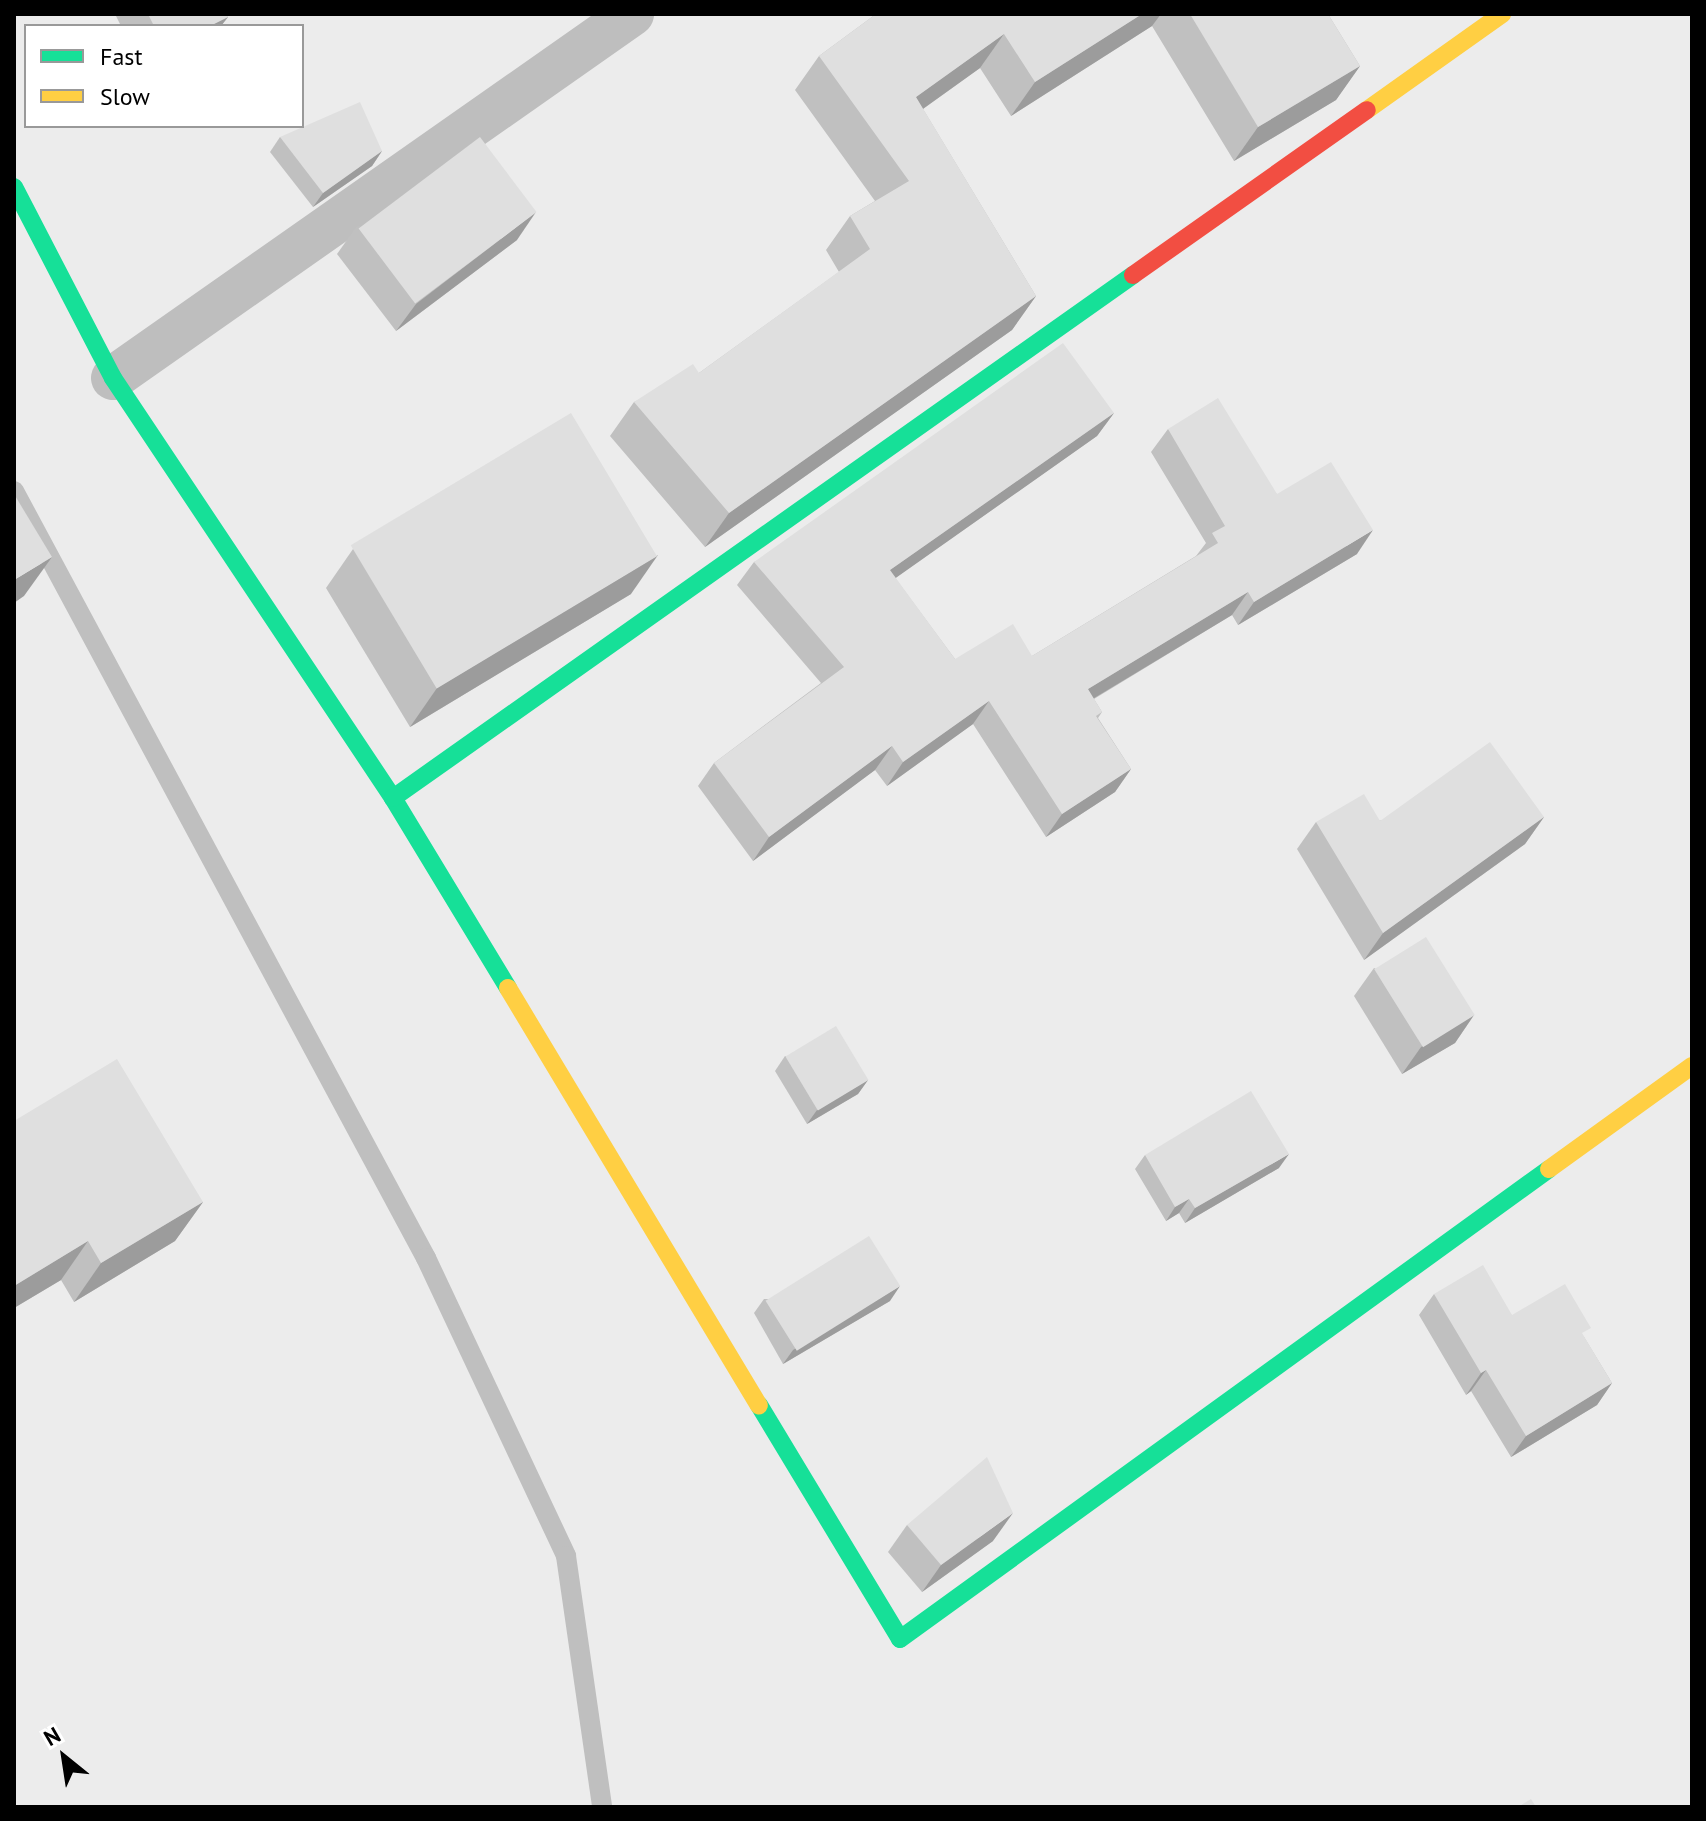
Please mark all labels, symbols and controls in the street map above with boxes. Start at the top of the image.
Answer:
legend [24,24,304,128]
text: Fast [100,41,143,72]
text: Slow [100,81,150,112]
north arrow [24,1717,104,1797]
text: N [39,1720,65,1752]

